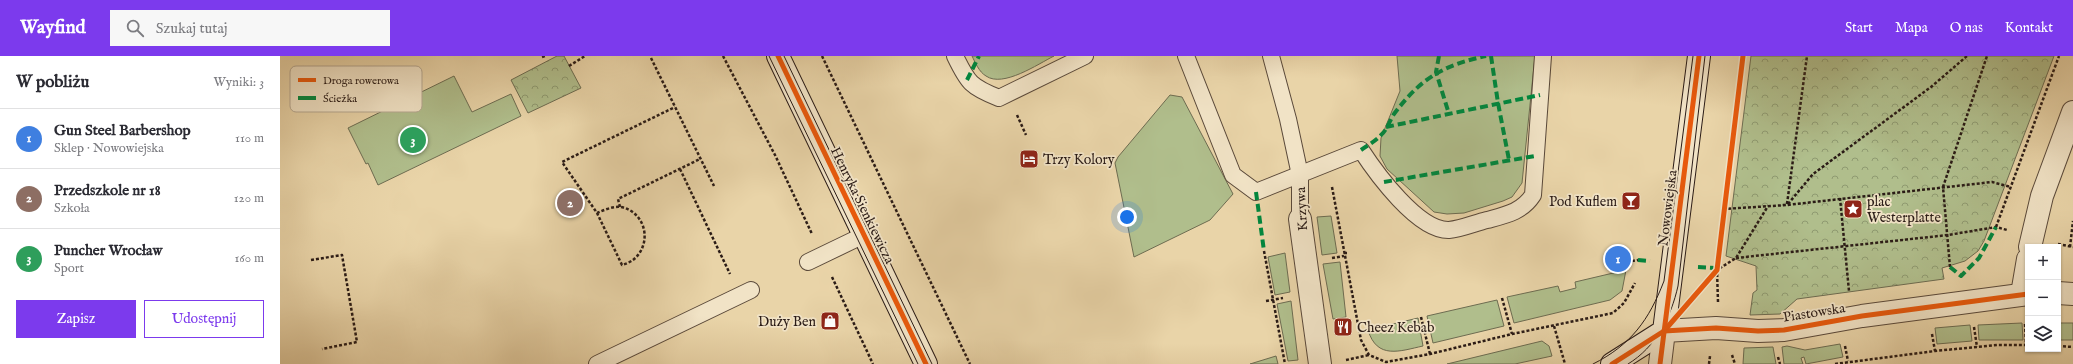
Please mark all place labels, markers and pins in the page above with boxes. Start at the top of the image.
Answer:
pin: 3 [400,125,426,155]
hotel icon: Trzy Kolory [1018,148,1040,170]
place label: Trzy Kolory [1043,151,1115,169]
pin: 2 [557,188,583,218]
bar icon: Pod Kuflem [1620,190,1642,212]
place label: Pod Kuflem [1549,193,1617,211]
place label: plac Westerplatte [1867,193,1941,227]
place icon: plac Westerplatte [1842,198,1864,220]
pin: 1 [1605,244,1631,274]
shop icon: Duży Ben [819,310,841,332]
place label: Duży Ben [758,313,817,331]
restaurant icon: Cheez Kebab [1332,316,1354,338]
place label: Cheez Kebab [1357,319,1434,337]

